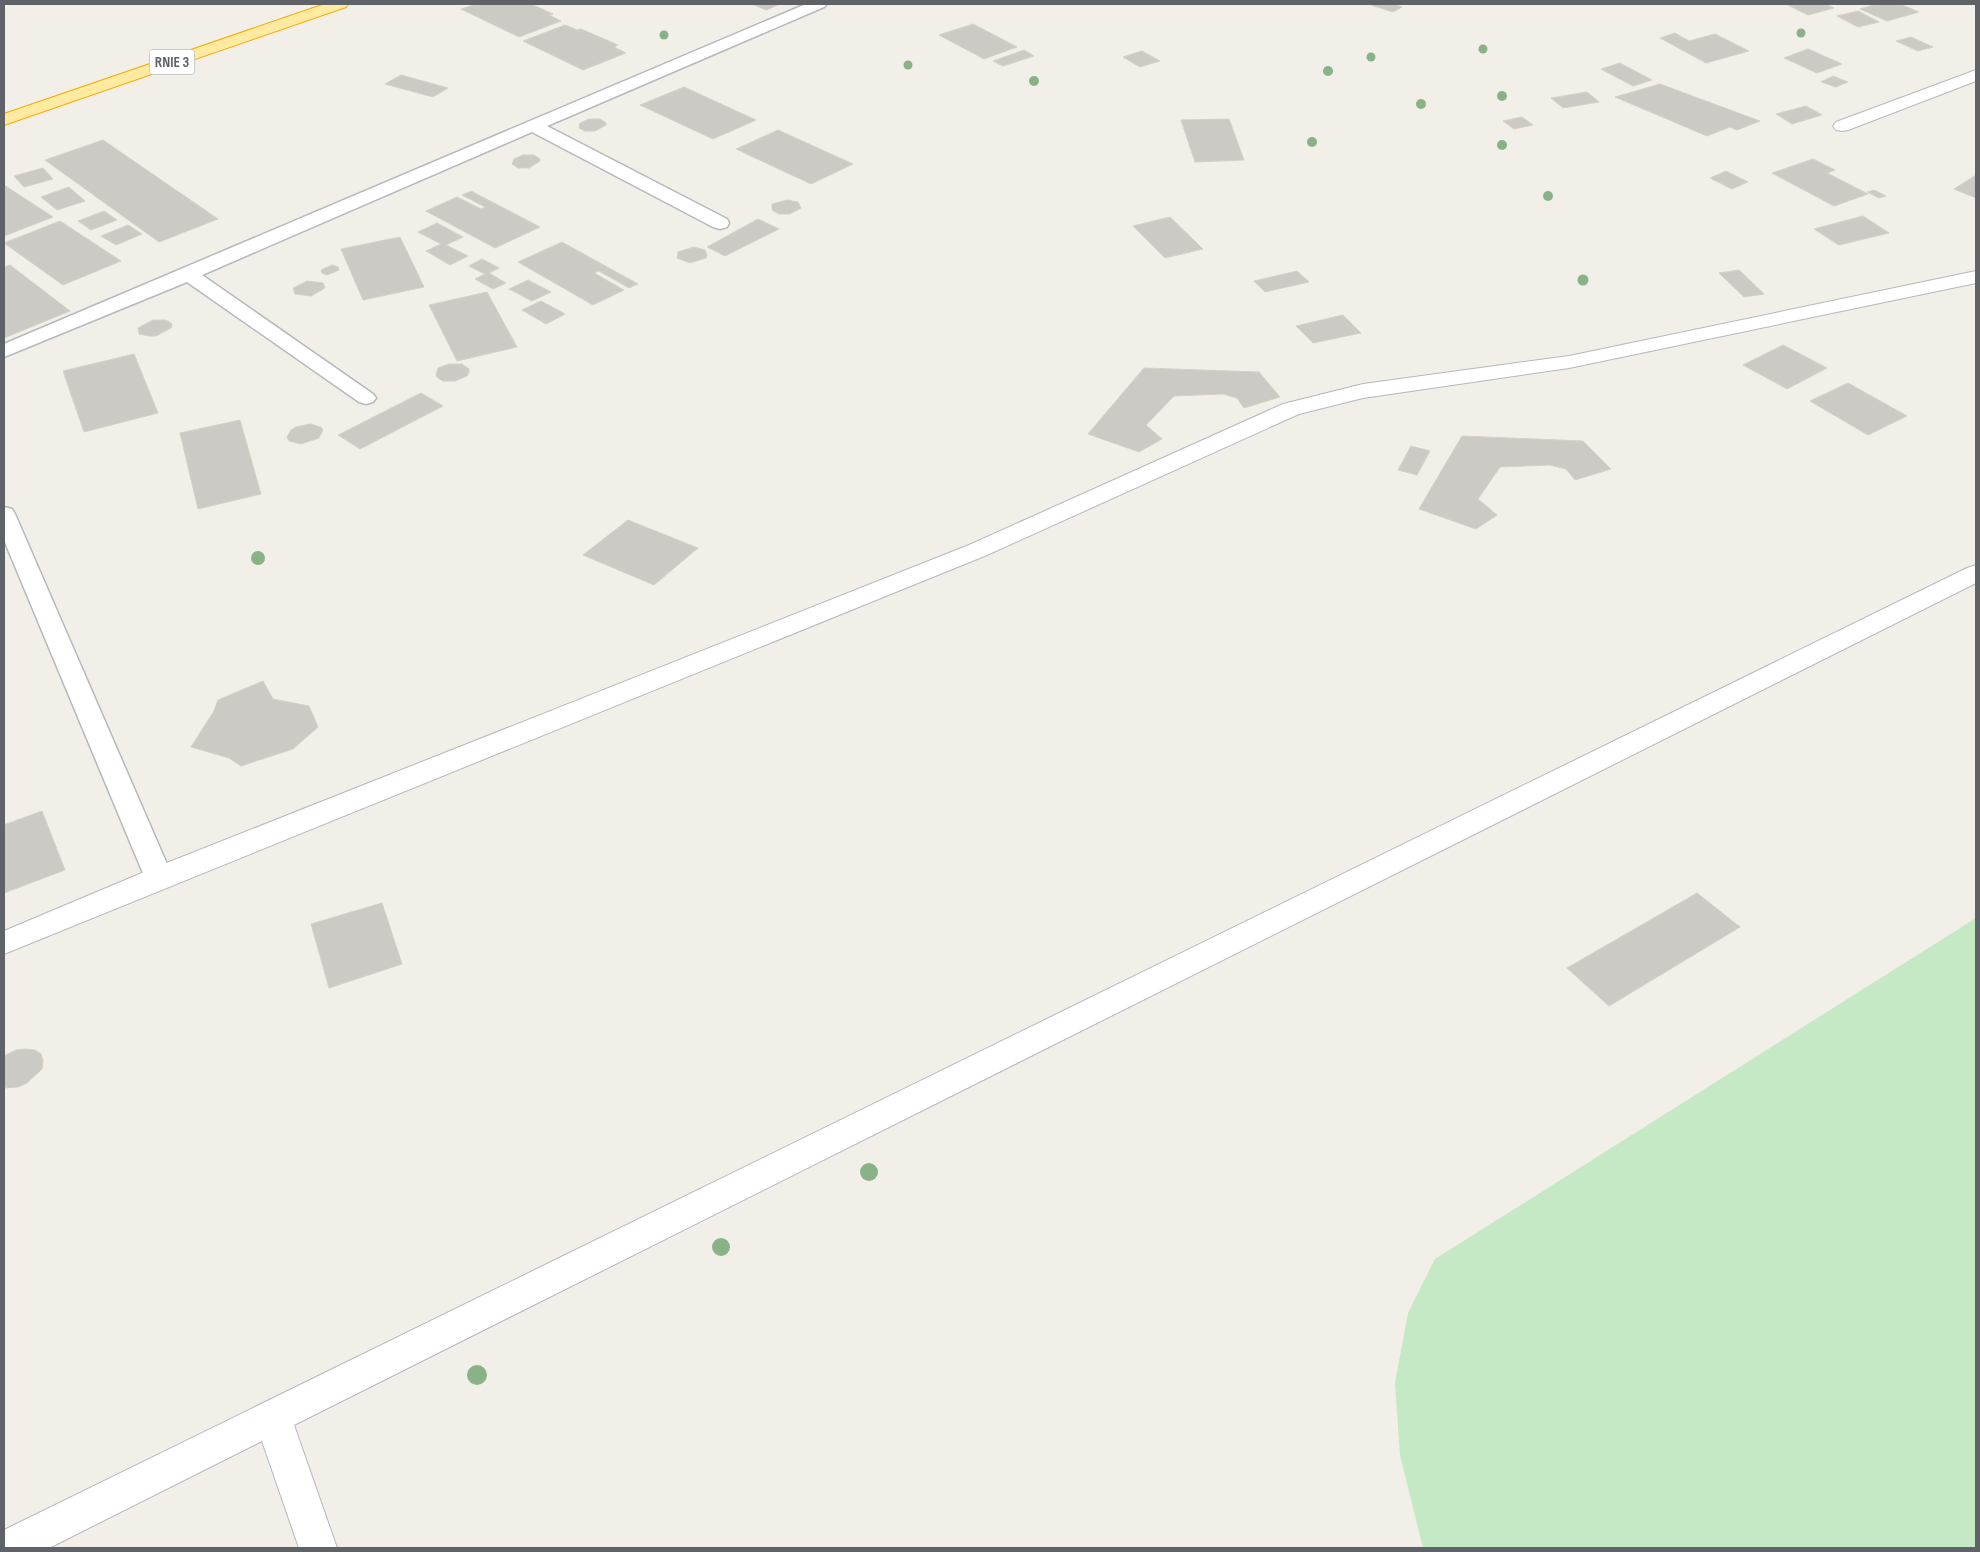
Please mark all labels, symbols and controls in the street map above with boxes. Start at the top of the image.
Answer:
road number: RNIE 3 [150,50,194,74]

